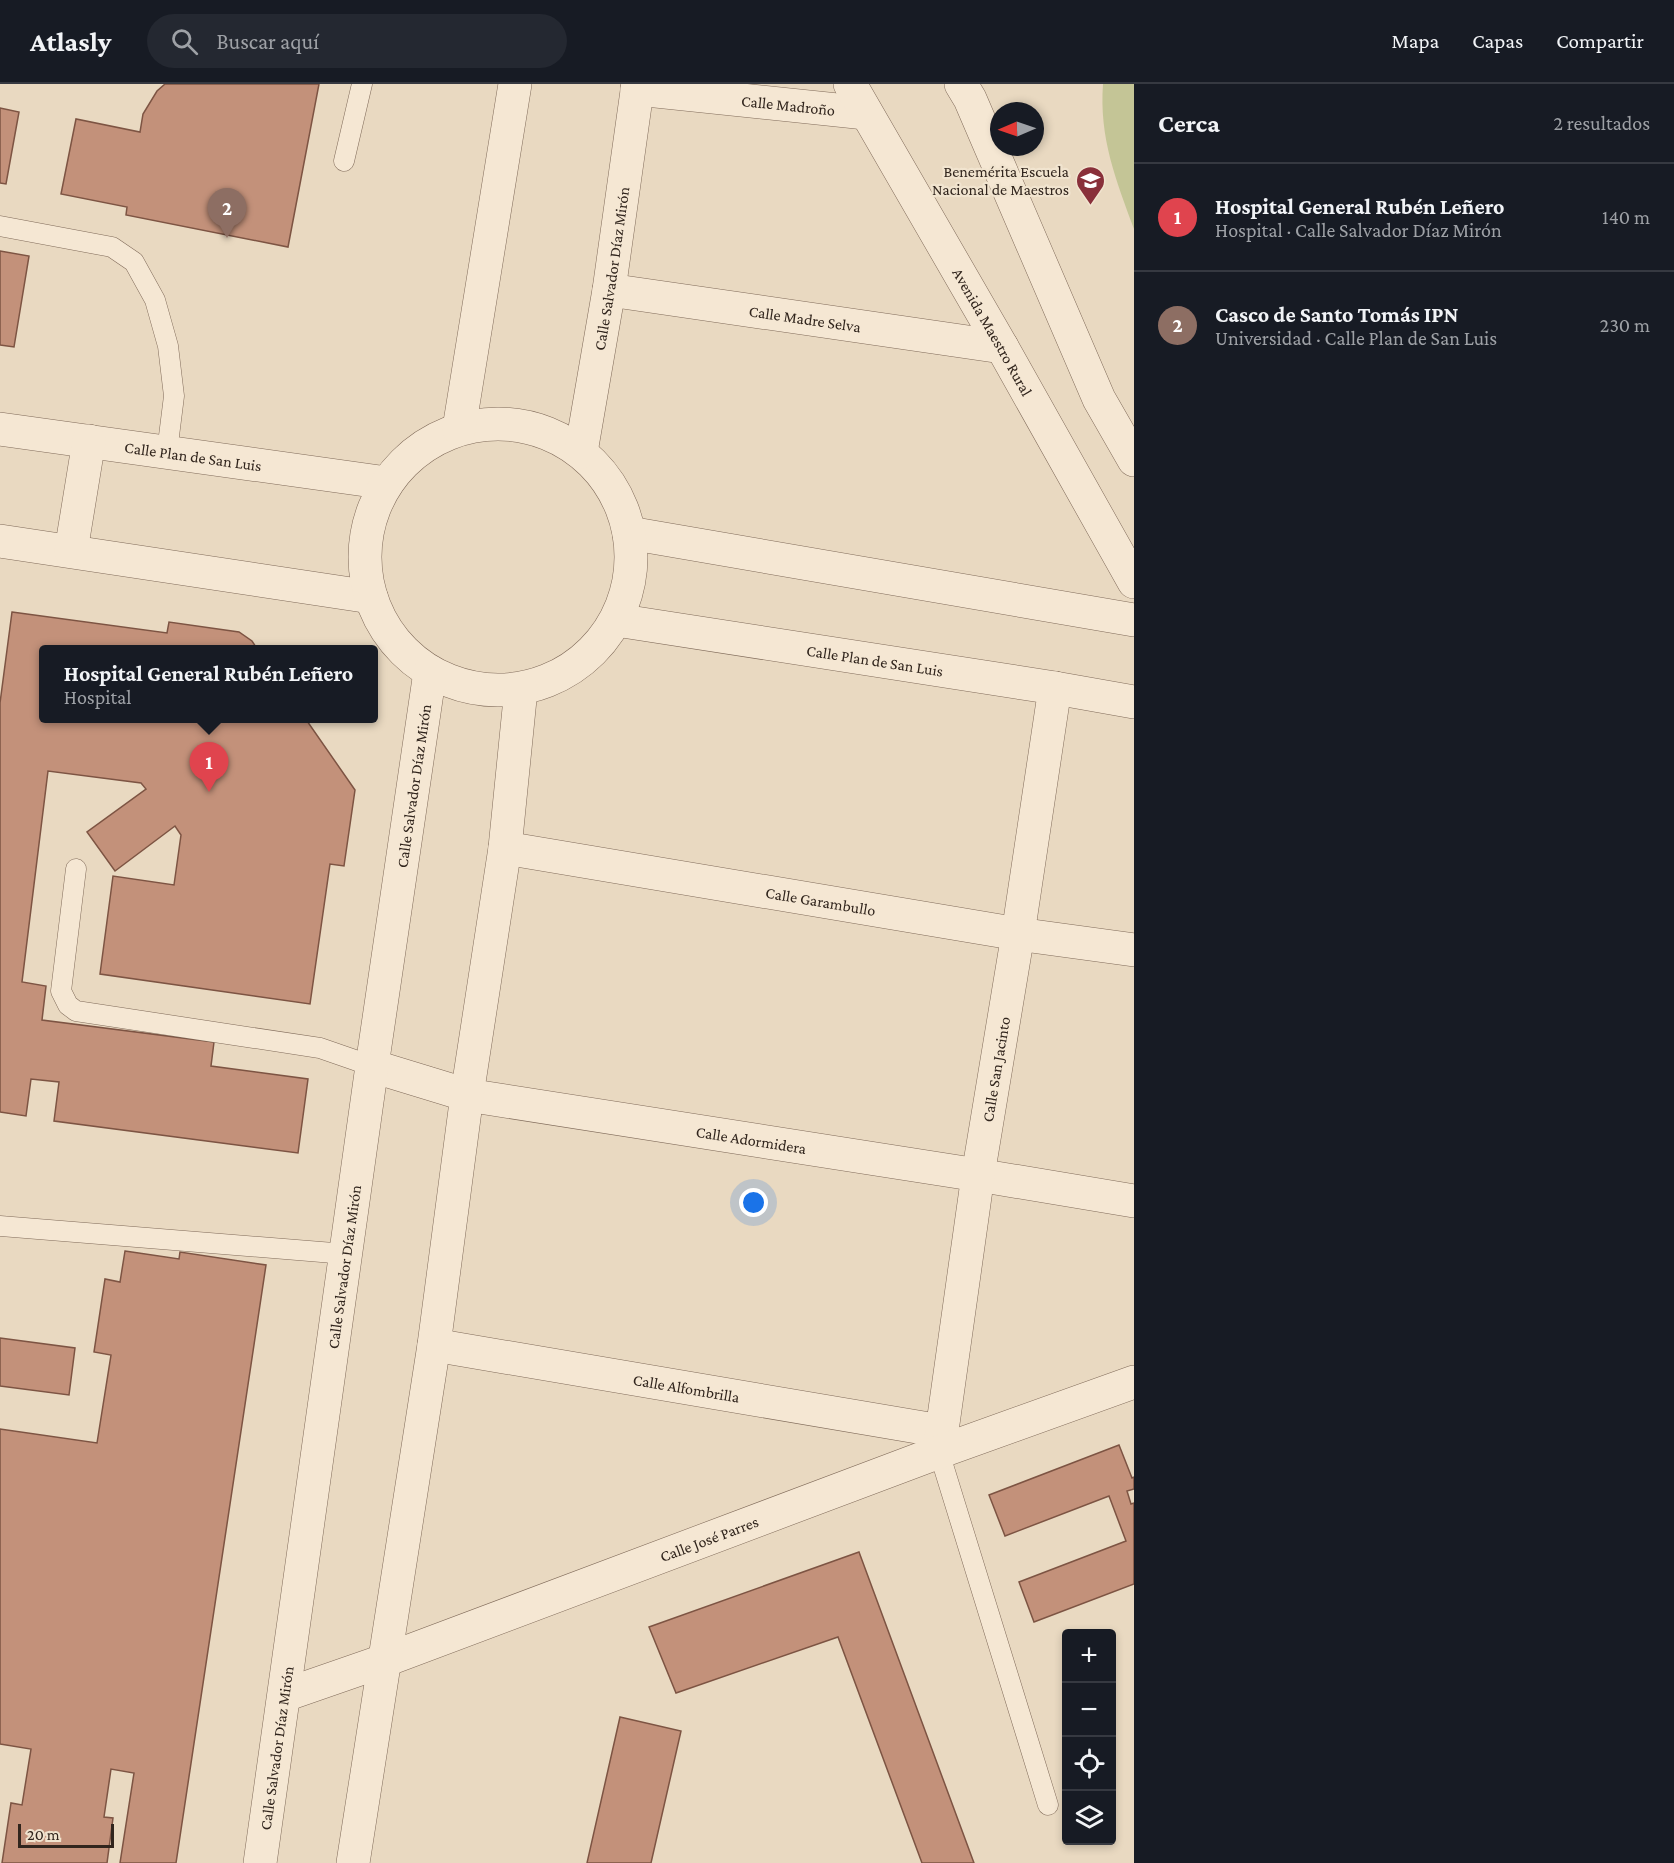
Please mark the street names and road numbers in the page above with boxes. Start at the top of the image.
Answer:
street label: Calle Madroño [740,91,836,118]
street label: Calle Salvador Díaz Mirón [590,185,632,352]
street label: Avenida Maestro Rural [950,265,1036,399]
street label: Calle Madre Selva [748,302,863,335]
street label: Calle Plan de San Luis [124,438,263,474]
street label: Calle Plan de San Luis [805,641,945,679]
street label: Calle Salvador Díaz Mirón [393,702,434,869]
street label: Calle Garambullo [764,883,877,919]
street label: Calle San Jacinto [978,1015,1013,1123]
street label: Calle Adormidera [695,1122,808,1157]
street label: Calle Salvador Díaz Mirón [324,1183,364,1350]
street label: Calle Alfombrilla [632,1370,742,1405]
street label: Calle José Parres [657,1512,761,1565]
street label: Calle Salvador Díaz Mirón [256,1665,296,1831]

